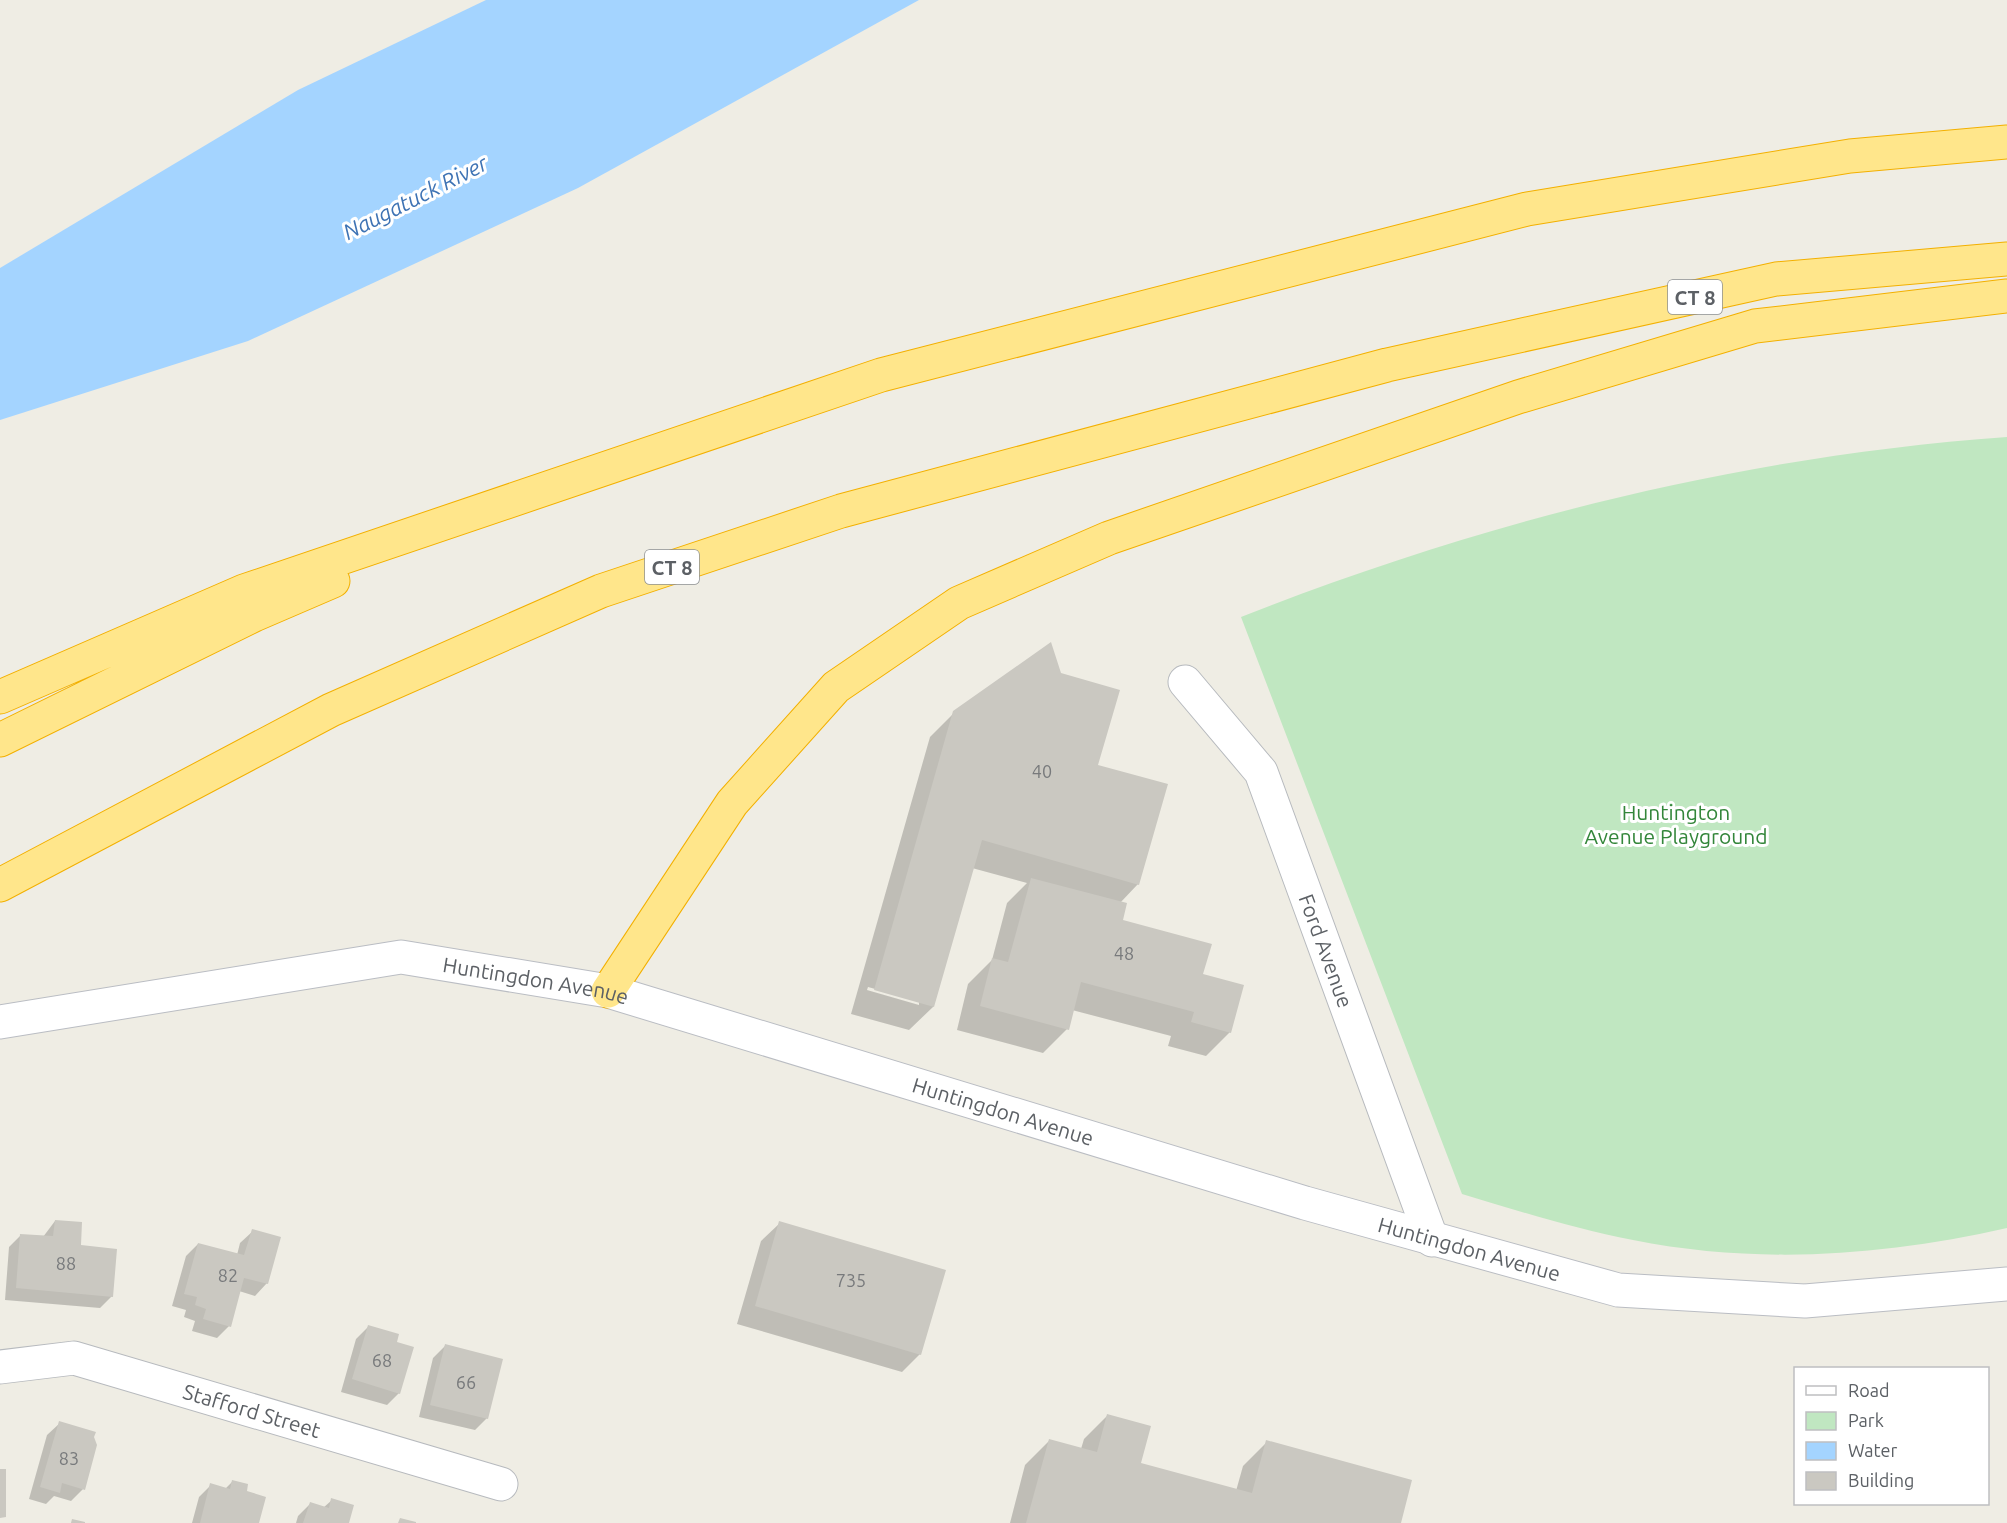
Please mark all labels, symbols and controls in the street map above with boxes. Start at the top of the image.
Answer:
water label: Naugatuck River [339,150,492,244]
road number: CT 8 [1668,280,1722,314]
road number: CT 8 [645,550,699,584]
house number: 40 [1032,761,1052,781]
park label: Huntington Avenue Playground [1584,800,1768,848]
street label: Ford Avenue [1295,891,1358,1011]
house number: 48 [1114,943,1134,963]
street label: Huntingdon Avenue [441,952,632,1009]
street label: Huntingdon Avenue [910,1072,1097,1150]
street label: Huntingdon Avenue [1375,1212,1563,1285]
house number: 88 [56,1253,76,1273]
house number: 82 [218,1265,238,1285]
house number: 735 [836,1270,866,1290]
house number: 68 [372,1350,392,1370]
legend [1794,1367,1989,1505]
house number: 66 [456,1372,476,1392]
street label: Stafford Street [180,1379,323,1442]
text: Road [1848,1380,1890,1400]
text: Park [1848,1410,1884,1430]
text: Water [1848,1440,1898,1460]
house number: 83 [59,1448,79,1468]
text: Building [1848,1470,1914,1490]

